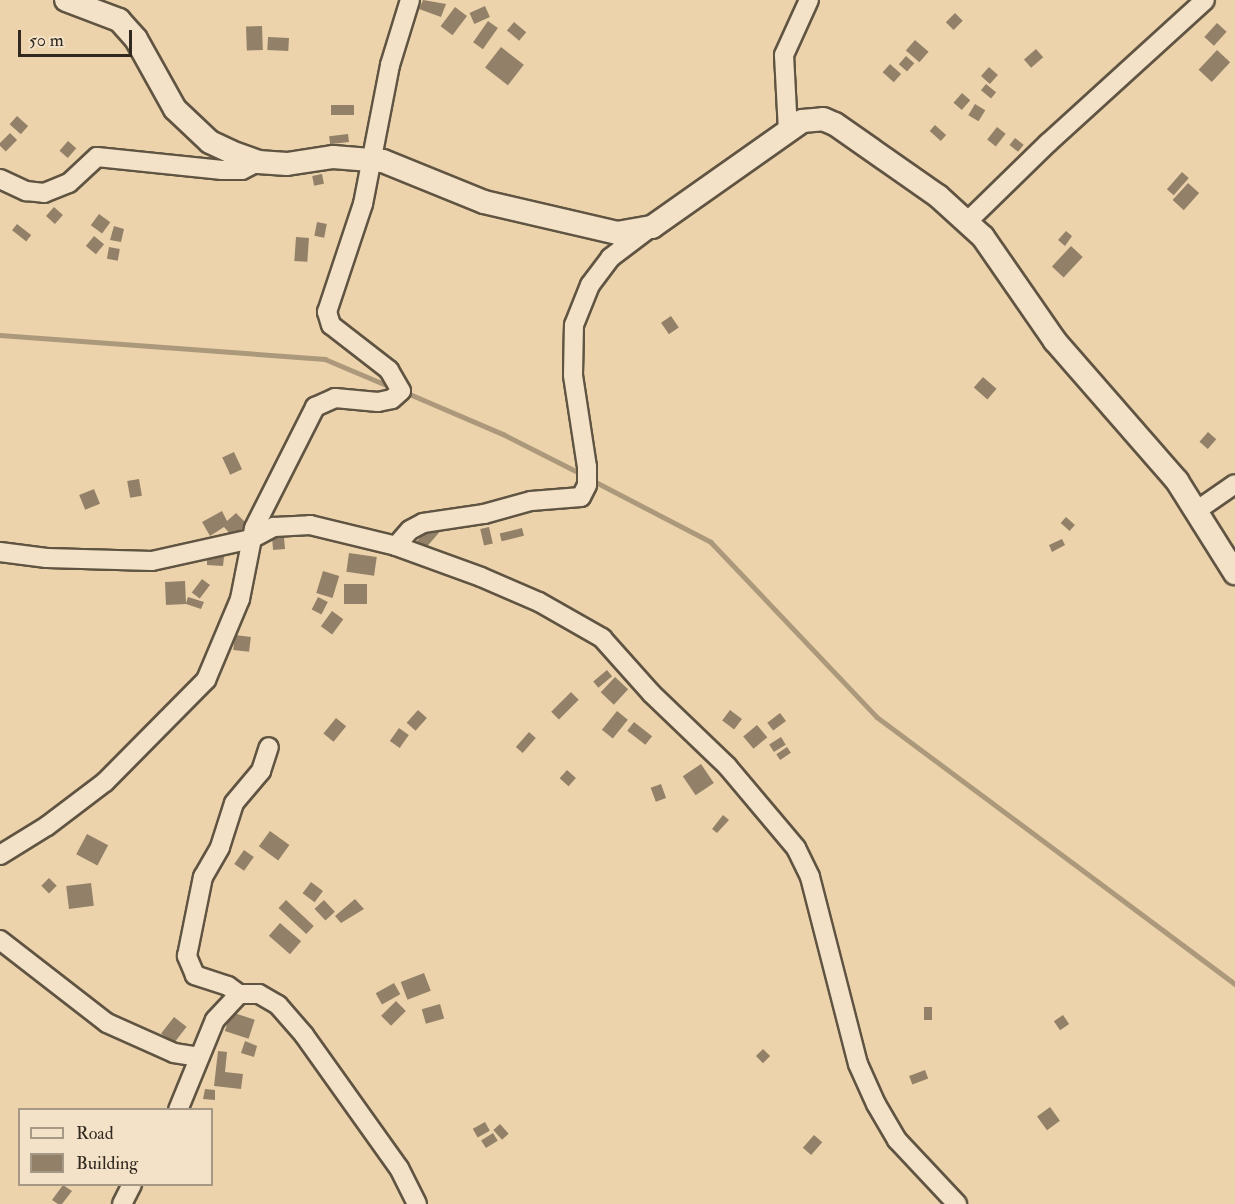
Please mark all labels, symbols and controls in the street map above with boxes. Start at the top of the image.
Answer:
scale bar [21,18,135,56]
text: 50 m [29,29,64,52]
legend [18,1108,213,1186]
text: Road [76,1122,114,1145]
text: Building [76,1152,138,1175]

